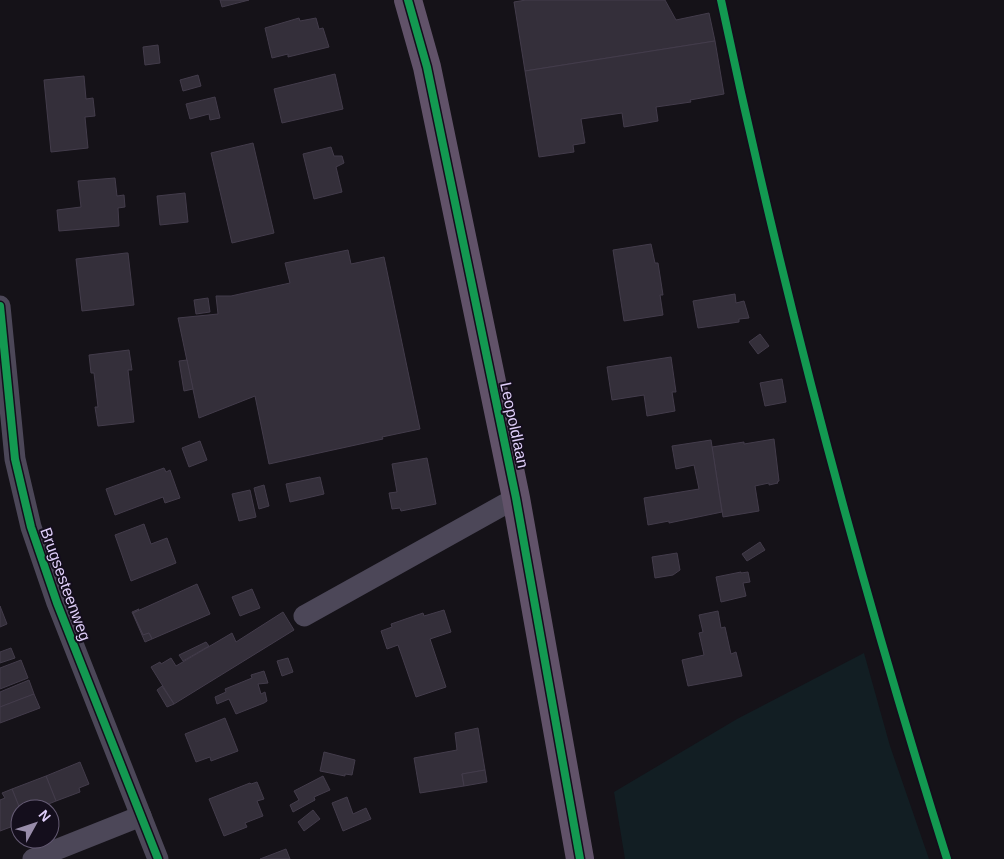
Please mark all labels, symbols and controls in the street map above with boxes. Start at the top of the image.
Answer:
street label: Leopoldlaan [497,381,532,470]
street label: Brugsesteenweg [37,525,94,643]
north arrow [10,799,60,849]
text: N [36,807,54,825]

